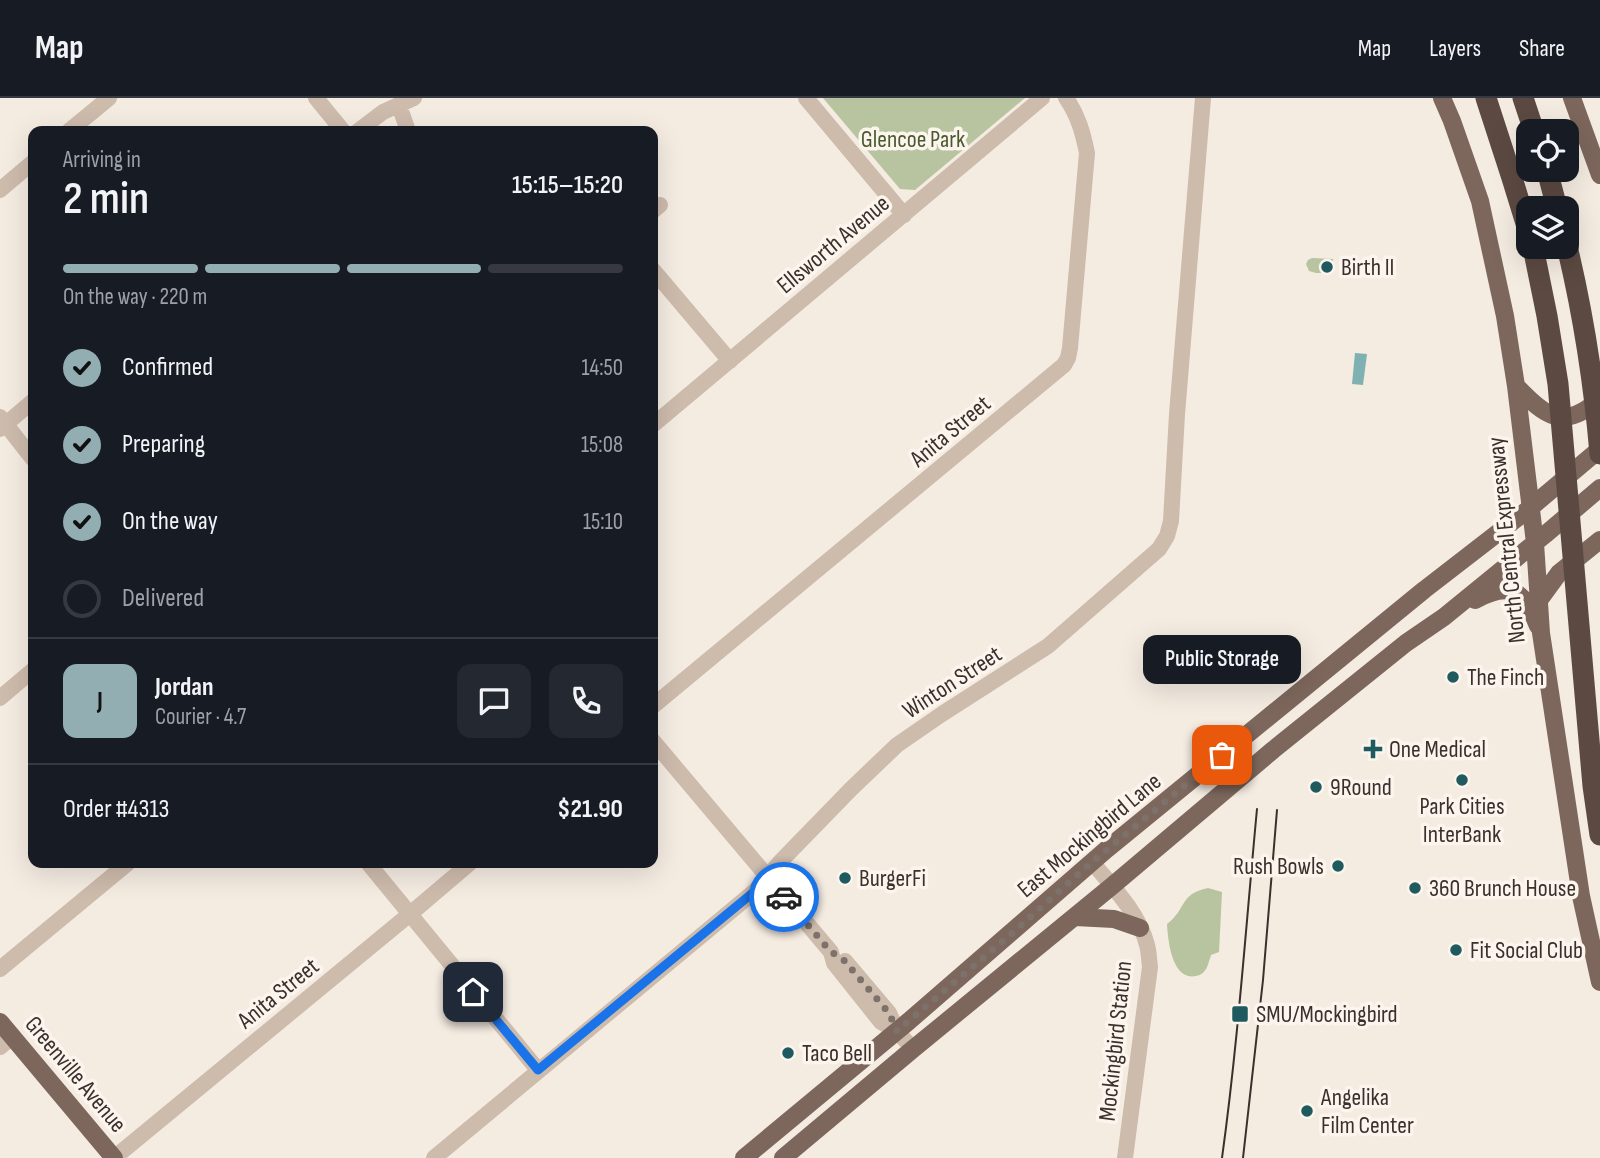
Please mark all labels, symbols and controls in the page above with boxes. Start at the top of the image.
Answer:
text: Map [35,28,84,68]
text: Map [1358,34,1391,63]
text: Layers [1429,34,1481,63]
text: Share [1519,34,1565,63]
map controls [1516,119,1579,259]
button: locate [1516,119,1579,182]
park label: Glencoe Park [861,125,965,154]
text: Arriving in [63,146,141,174]
text: 15:15–15:20 [512,170,623,201]
text: 2 min [63,172,149,227]
street label: Ellsworth Avenue [771,189,896,300]
button: layers [1516,196,1579,259]
place label: Birth II [1341,253,1394,282]
marker: Birth II [1319,259,1335,275]
text: On the way · 220 m [63,283,207,311]
icon: check [63,349,101,387]
text: Confirmed [122,352,213,383]
text: 14:50 [582,354,623,382]
street label: Anita Street [903,389,997,474]
icon: check [63,426,101,464]
text: Preparing [122,429,205,460]
text: 15:08 [581,431,623,459]
street label: North Central Expressway [1481,435,1532,644]
icon: check [63,503,101,541]
text: On the way [122,506,218,537]
text: 15:10 [583,508,623,536]
text: Delivered [122,583,204,614]
callout: Public Storage [1143,636,1301,685]
street label: Winton Street [897,640,1007,725]
text: Public Storage [1165,645,1279,673]
place label: The Finch [1467,663,1544,692]
button: chat [457,664,531,738]
button: phone [549,664,623,738]
marker: The Finch [1445,669,1461,685]
text: Jordan [155,672,213,703]
text: J [97,686,103,717]
text: Courier · 4.7 [155,703,246,731]
pin [1192,725,1252,785]
place label: One Medical [1389,735,1486,764]
icon: bag [1203,736,1241,774]
marker: One Medical [1363,739,1383,759]
street label: East Mockingbird Lane [1012,767,1167,904]
marker: Park Cities InterBank [1454,772,1470,788]
place label: 9Round [1330,773,1392,802]
marker: 9Round [1308,779,1324,795]
place label: Park Cities InterBank [1419,792,1505,849]
text: Order #4313 [63,794,169,825]
text: $21.90 [557,794,623,825]
place label: Rush Bowls [1233,852,1324,881]
marker: Rush Bowls [1330,858,1346,874]
courier [749,862,819,932]
place label: BurgerFi [859,864,926,893]
marker: BurgerFi [837,870,853,886]
place label: 360 Brunch House [1429,874,1576,903]
icon: car [765,878,803,916]
marker: 360 Brunch House [1407,880,1423,896]
place label: Fit Social Club [1470,936,1583,965]
marker: Fit Social Club [1448,942,1464,958]
street label: Anita Street [231,952,325,1036]
street label: Mockingbird Station [1093,960,1138,1123]
pin [443,962,503,1022]
icon: home [454,973,492,1011]
place label: SMU/Mockingbird [1256,1000,1398,1029]
marker: SMU/Mockingbird [1230,1004,1250,1024]
street label: Greenville Avenue [19,1010,133,1138]
place label: Taco Bell [802,1039,872,1068]
marker: Taco Bell [780,1045,796,1061]
place label: Angelika Film Center [1320,1083,1414,1140]
marker: Angelika Film Center [1299,1103,1315,1119]

